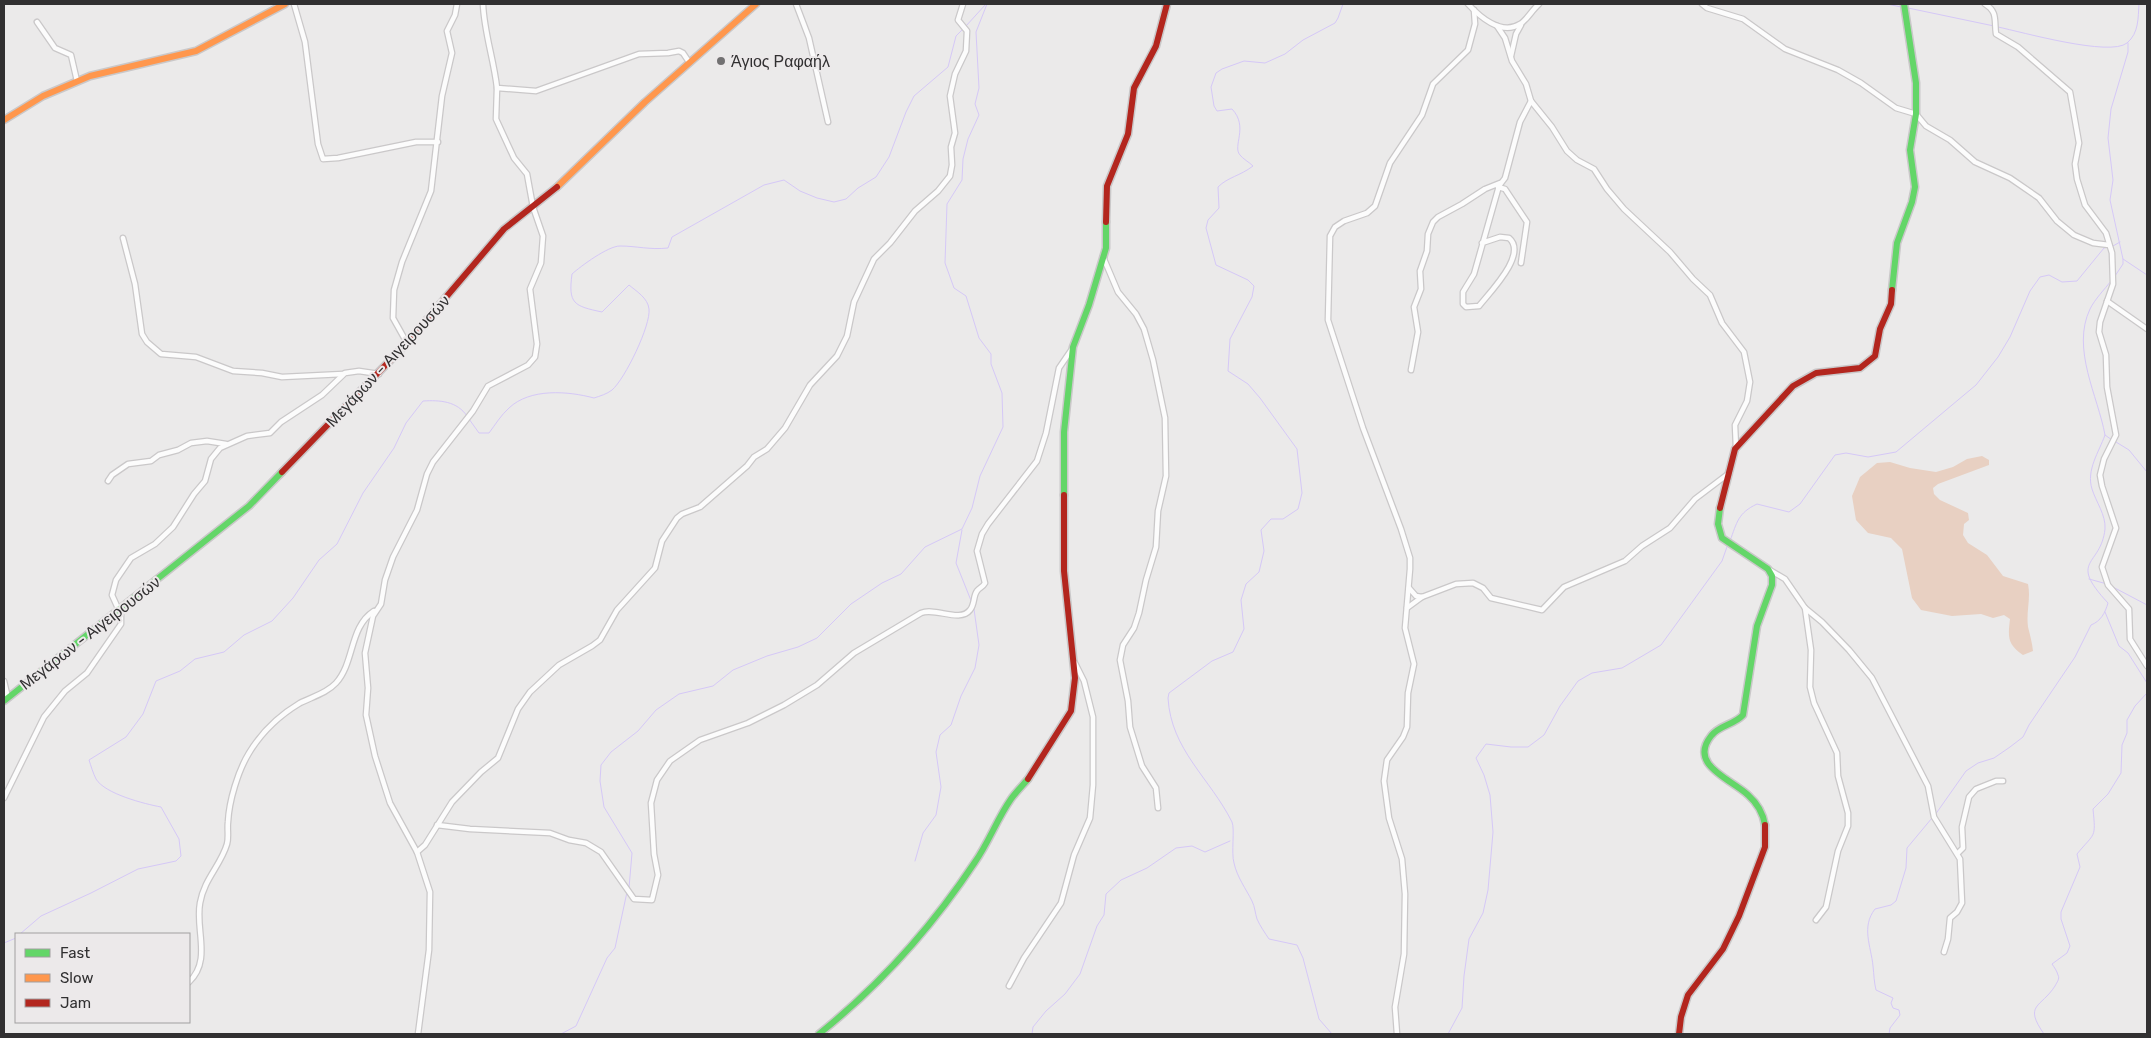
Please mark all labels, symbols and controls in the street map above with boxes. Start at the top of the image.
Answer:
place label: Άγιος Ραφαήλ [731,52,830,71]
marker: Άγιος Ραφαήλ [715,55,727,67]
street label: Μεγάρων - Αιγειρουσών [322,291,454,431]
street label: Μεγάρων - Αιγειρουσών [16,572,164,694]
legend [15,933,190,1023]
text: Fast [60,944,90,962]
text: Slow [60,969,93,987]
text: Jam [60,994,91,1012]

